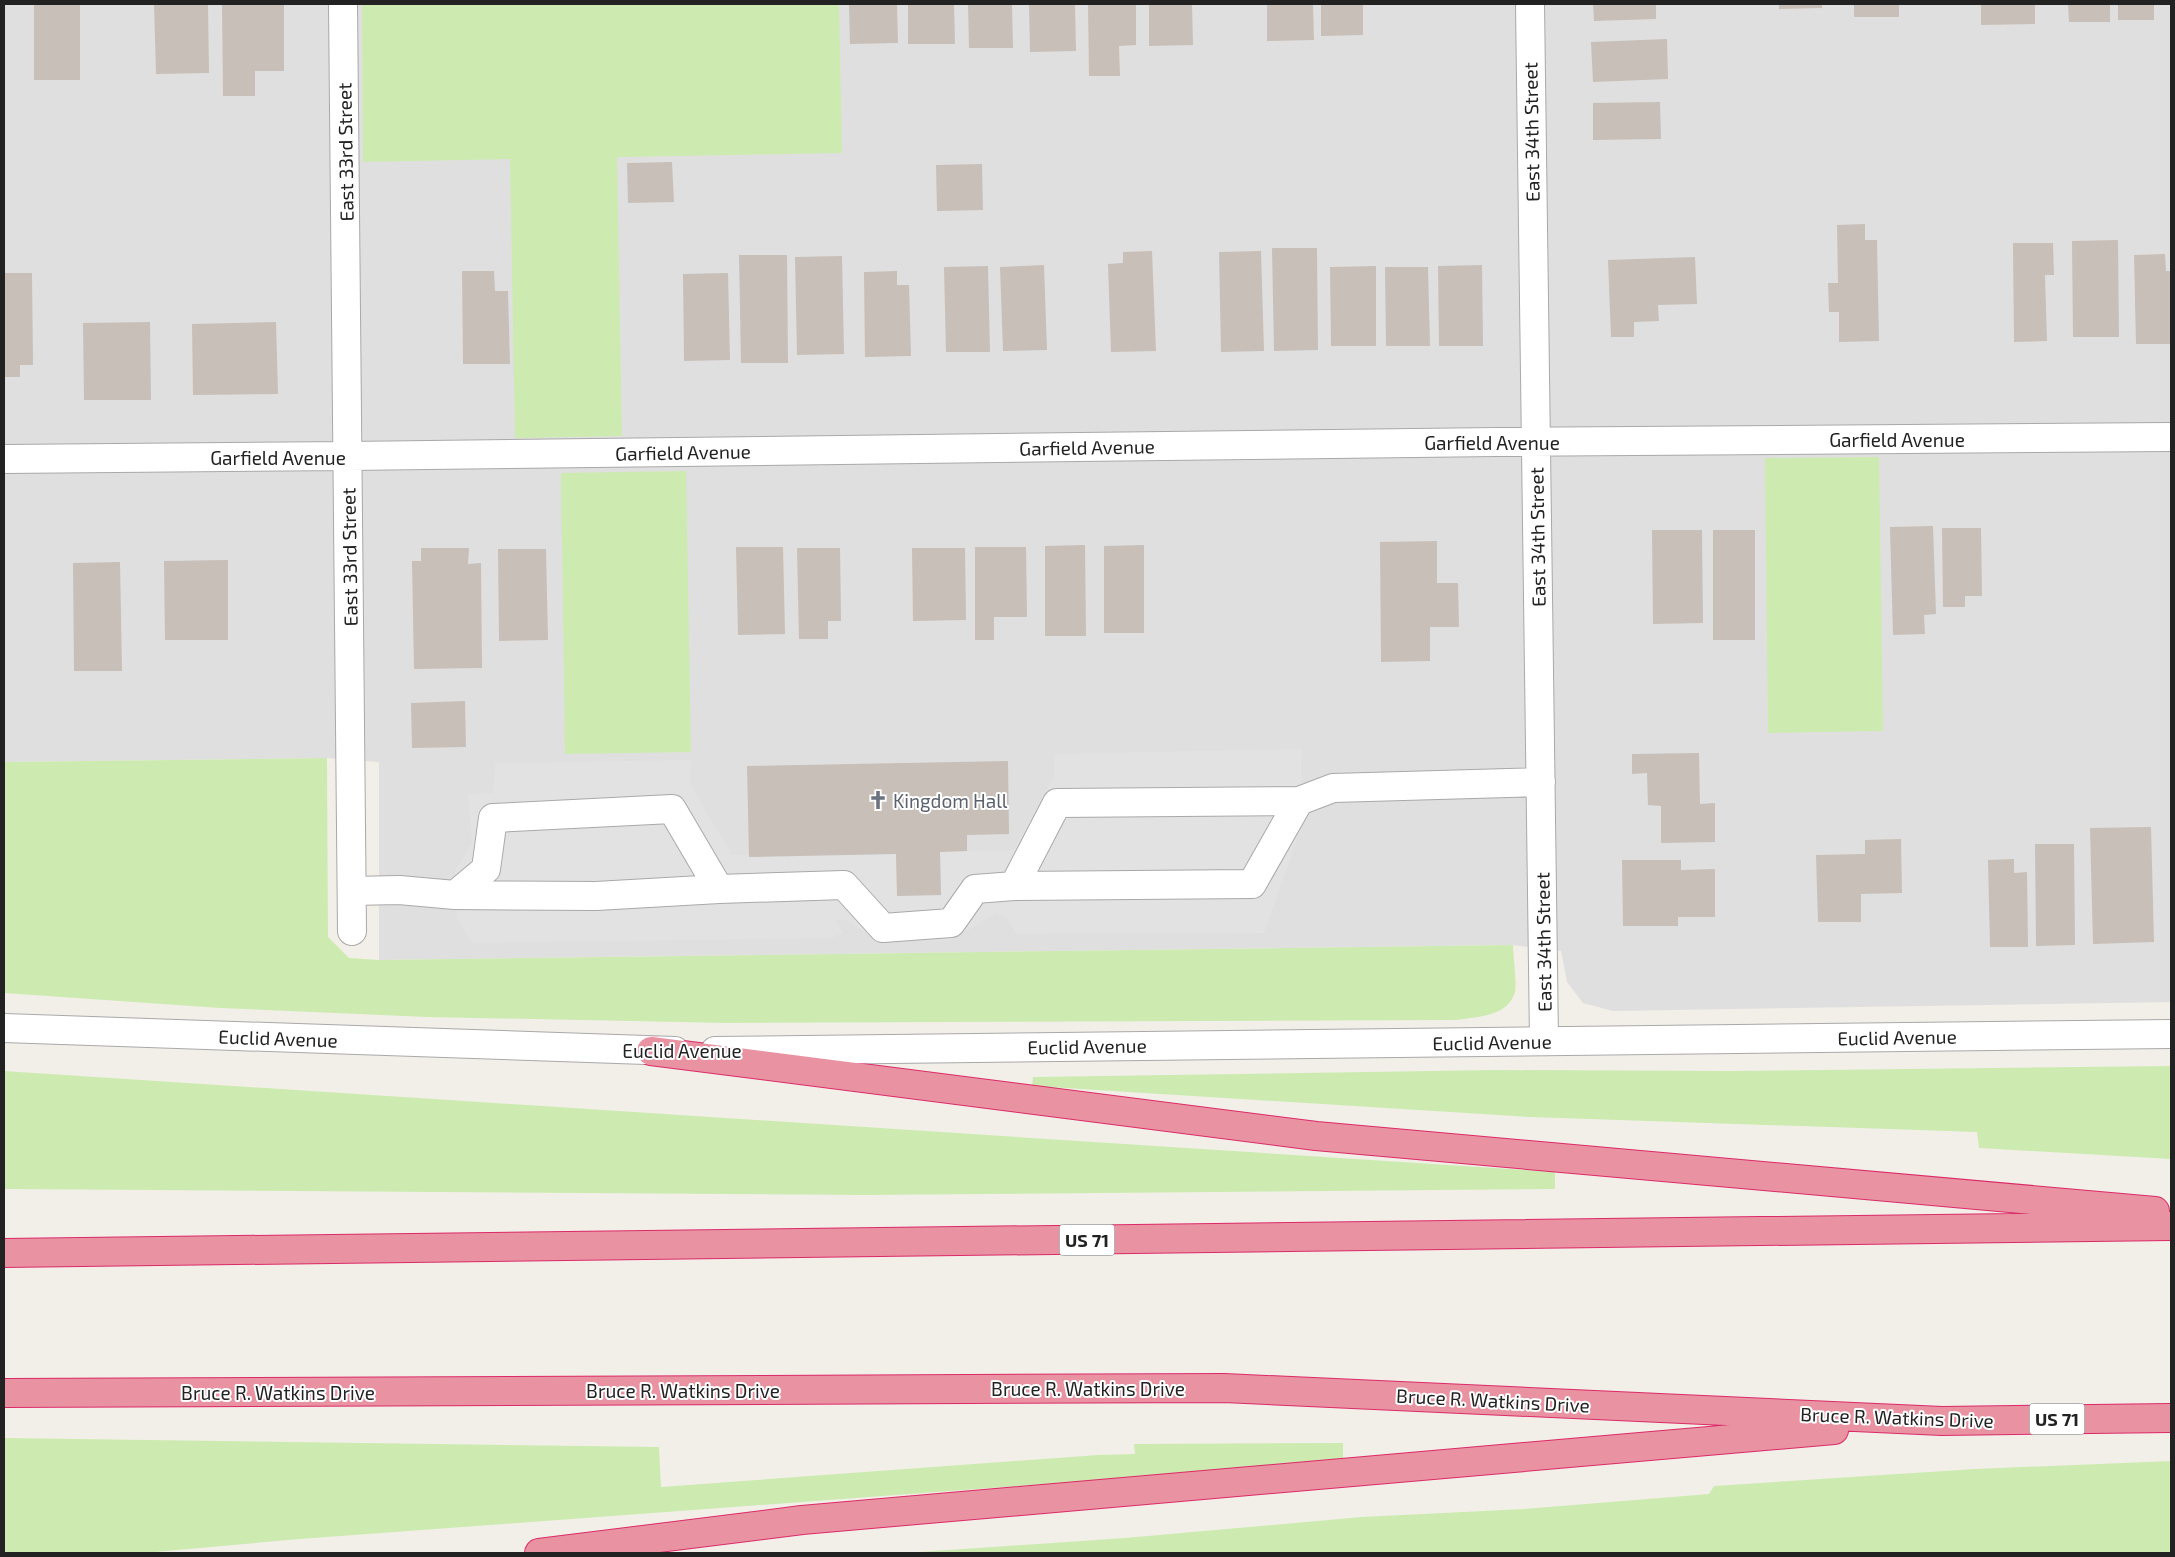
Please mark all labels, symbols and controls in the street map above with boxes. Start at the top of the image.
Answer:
street label: East 34th Street [1518,62,1544,202]
street label: East 33rd Street [332,82,358,222]
street label: Garfield Avenue [1829,428,1965,451]
street label: Garfield Avenue [1424,431,1560,454]
street label: Garfield Avenue [1019,434,1155,460]
street label: Garfield Avenue [615,439,751,465]
street label: Garfield Avenue [210,446,346,469]
street label: East 34th Street [1524,467,1550,607]
street label: East 33rd Street [336,487,362,627]
church icon: Kingdom Hall [867,789,889,811]
place label: Kingdom Hall [893,789,1008,812]
street label: East 34th Street [1530,872,1556,1012]
street label: Euclid Avenue [218,1024,338,1052]
street label: Euclid Avenue [1837,1024,1957,1050]
street label: Euclid Avenue [1432,1029,1552,1055]
street label: Euclid Avenue [1027,1033,1147,1059]
street label: Euclid Avenue [622,1039,742,1062]
road number: US 71 [1060,1224,1114,1256]
street label: Bruce R. Watkins Drive [991,1377,1185,1400]
street label: Bruce R. Watkins Drive [586,1379,780,1402]
street label: Bruce R. Watkins Drive [181,1381,375,1404]
street label: Bruce R. Watkins Drive [1396,1383,1590,1417]
street label: Bruce R. Watkins Drive [1800,1402,1994,1432]
road number: US 71 [2030,1404,2084,1435]

